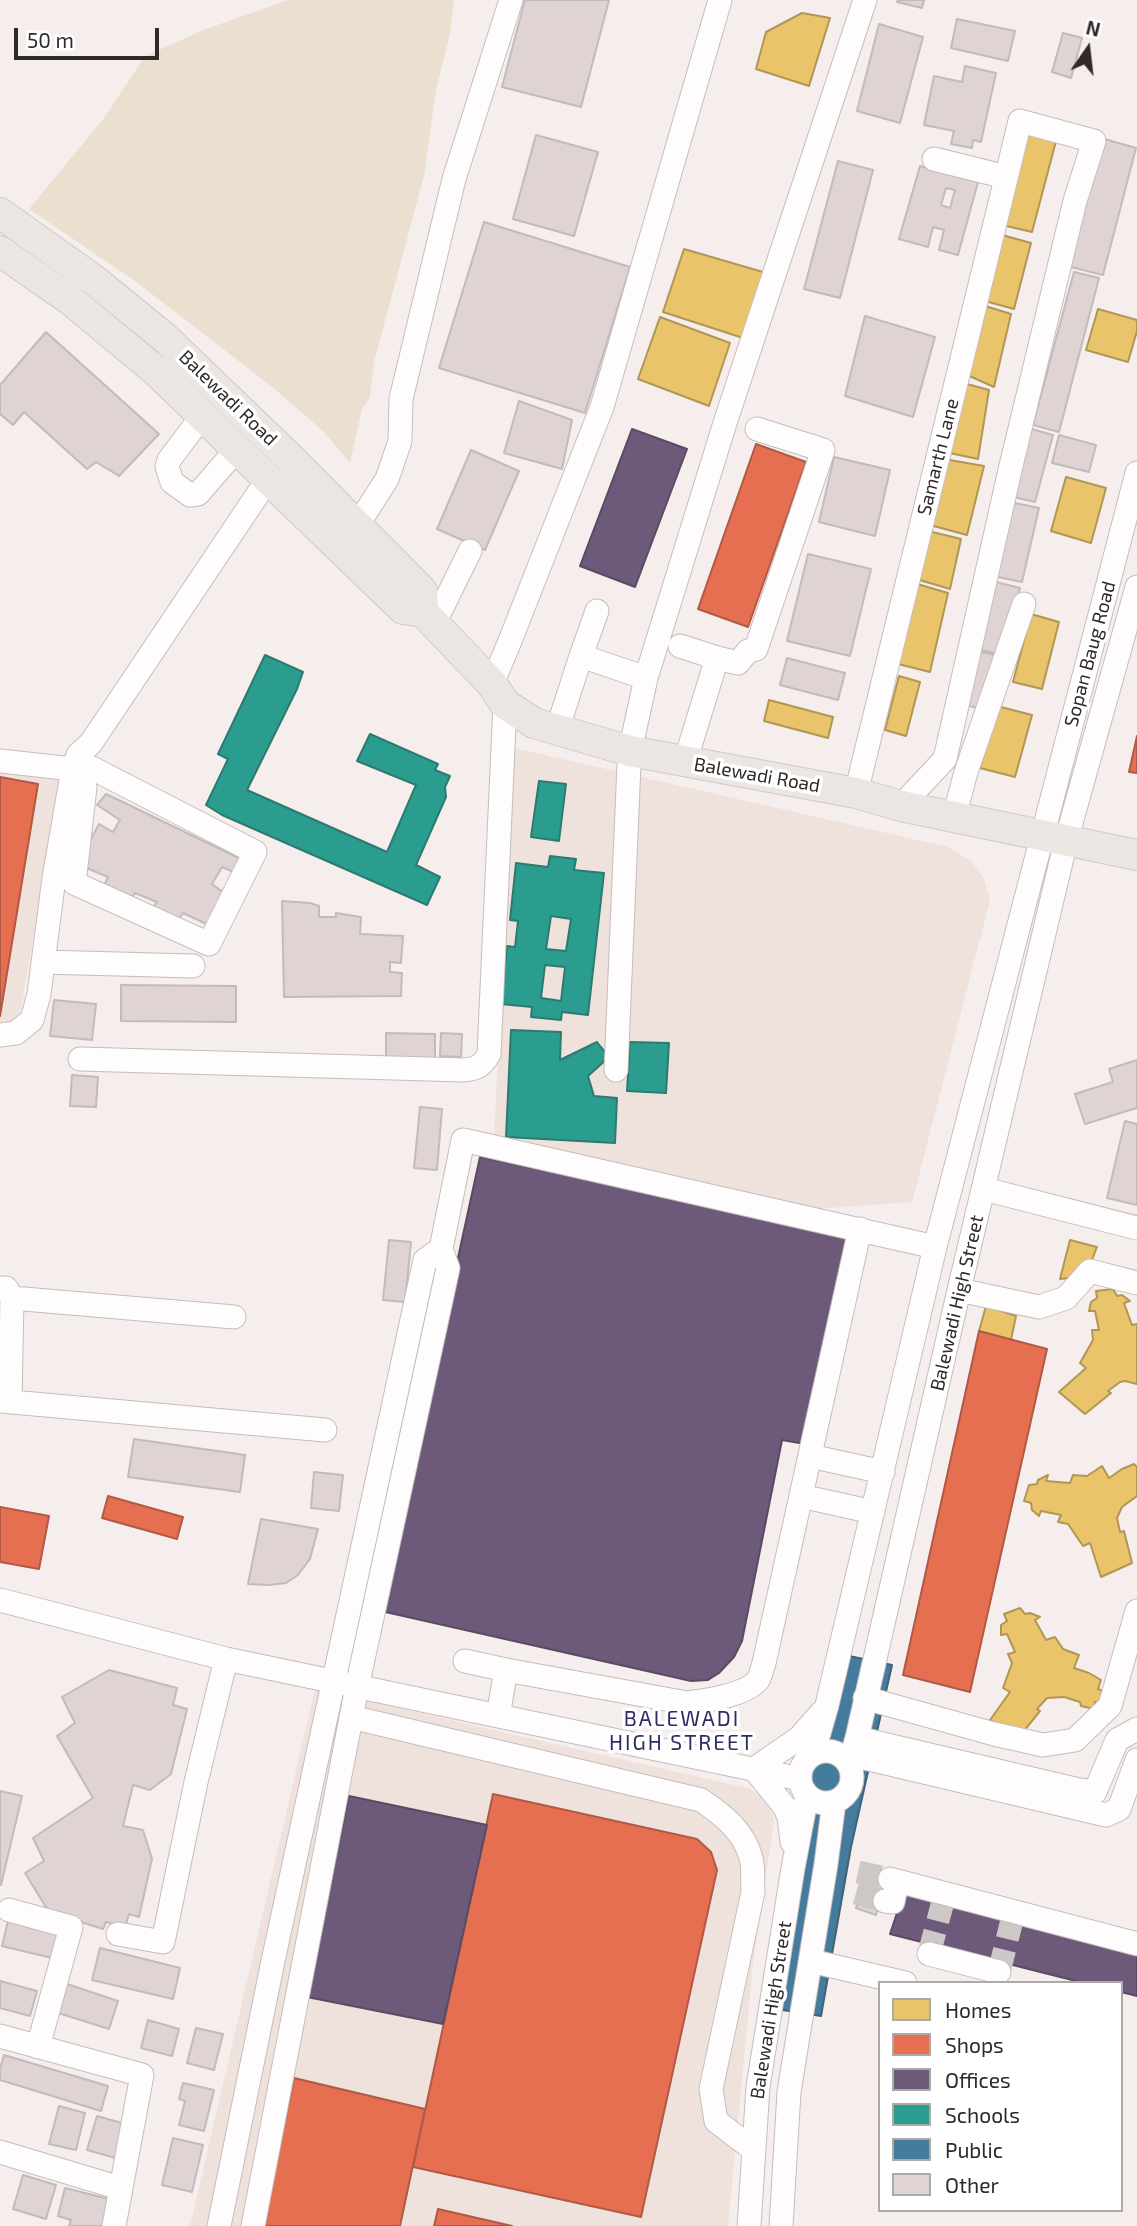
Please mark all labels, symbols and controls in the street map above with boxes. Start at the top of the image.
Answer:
scale bar [18,14,163,58]
north arrow [1053,14,1123,84]
text: N [1084,15,1103,41]
text: 50 m [27,27,74,52]
street label: Balewadi Road [174,345,282,451]
street label: Samarth Lane [912,396,964,518]
street label: Sopan Baug Road [1060,579,1120,729]
street label: Balewadi Road [692,753,822,797]
street label: Balewadi High Street [926,1213,988,1393]
district label: BALEWADI HIGH STREET [610,1706,754,1756]
street label: Balewadi High Street [746,1919,796,2101]
legend [878,1981,1123,2212]
text: Homes [945,1997,1011,2022]
text: Shops [945,2032,1004,2057]
text: Offices [945,2067,1011,2092]
text: Schools [945,2102,1020,2127]
text: Public [945,2137,1003,2162]
text: Other [945,2172,999,2197]

